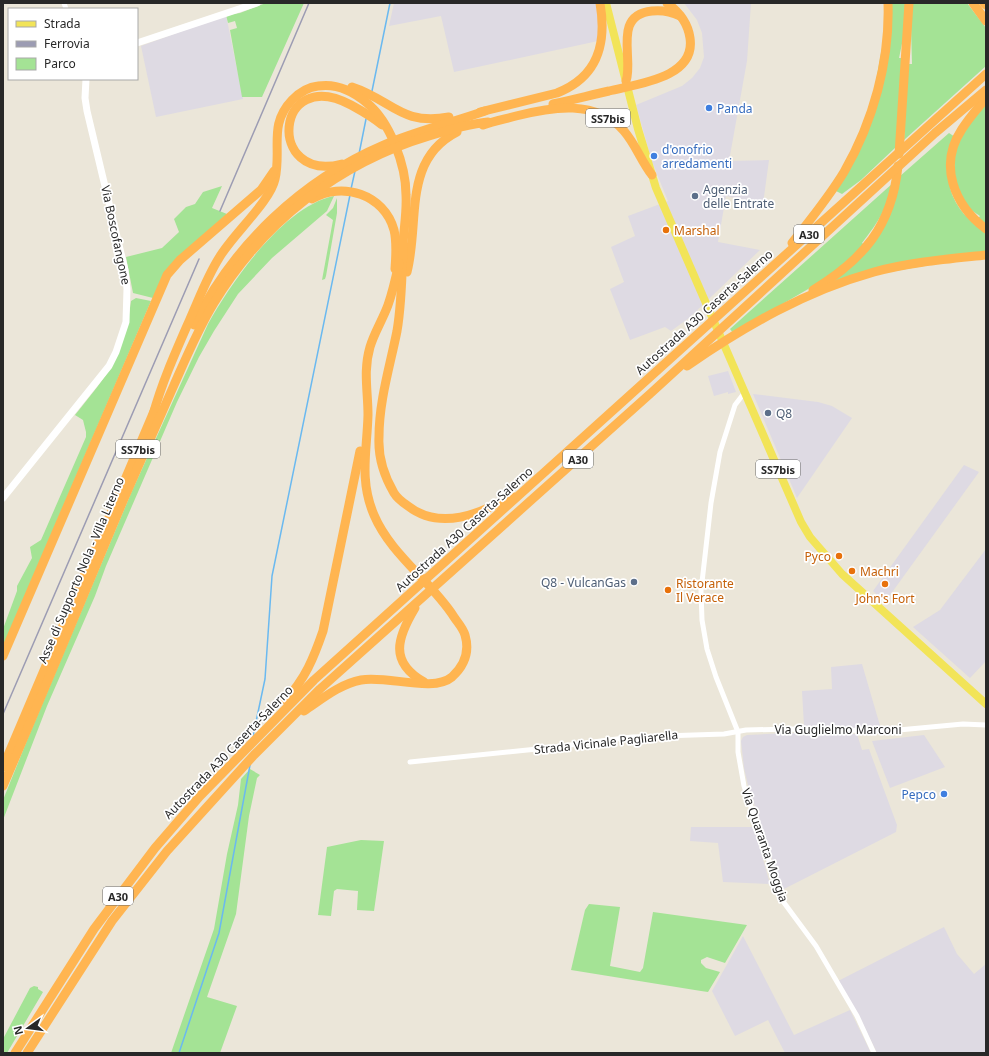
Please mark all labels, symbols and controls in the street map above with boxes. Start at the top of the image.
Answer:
legend [8,8,138,80]
text: Strada [44,15,80,32]
text: Ferrovia [44,35,90,52]
text: Parco [44,55,76,72]
place label: Panda [717,100,753,117]
marker: Panda [704,103,714,113]
road number: SS7bis [586,109,630,127]
place label: d'onofrio arredamenti [662,141,732,172]
marker: d'onofrio arredamenti [649,151,659,161]
place label: Agenzia delle Entrate [703,181,774,212]
street label: Via Boscofangone [97,184,135,286]
marker: Agenzia delle Entrate [690,191,700,201]
place label: Marshal [674,222,720,239]
marker: Marshal [661,225,671,235]
road number: A30 [794,225,824,243]
street label: Autostrada A30 Caserta-Salerno [632,246,776,378]
place label: Q8 [776,405,792,422]
marker: Q8 [763,408,773,418]
road number: SS7bis [116,440,160,458]
road number: A30 [563,450,593,468]
road number: SS7bis [756,460,800,478]
street label: Autostrada A30 Caserta-Salerno [392,463,536,595]
street label: Asse di Supporto Nola - Villa Literno [34,474,128,666]
place label: Pyco [805,548,831,565]
marker: Pyco [834,551,844,561]
place label: Machri [860,563,899,580]
marker: Machri [847,566,857,576]
place label: Q8 - VulcanGas [541,574,626,591]
place label: Ristorante Il Verace [676,575,734,606]
marker: Q8 - VulcanGas [629,577,639,587]
marker: John's Fort [880,579,890,589]
marker: Ristorante Il Verace [663,585,673,595]
place label: John's Fort [854,590,915,607]
street label: Autostrada A30 Caserta-Salerno [160,682,296,822]
street label: Via Guglielmo Marconi [774,721,902,738]
street label: Strada Vicinale Pagliarella [533,726,679,758]
street label: Via Quaranta Moggia [738,786,792,904]
place label: Pepco [902,786,936,803]
marker: Pepco [939,789,949,799]
road number: A30 [103,887,133,905]
north arrow [8,1008,48,1048]
text: N [9,1024,26,1037]

